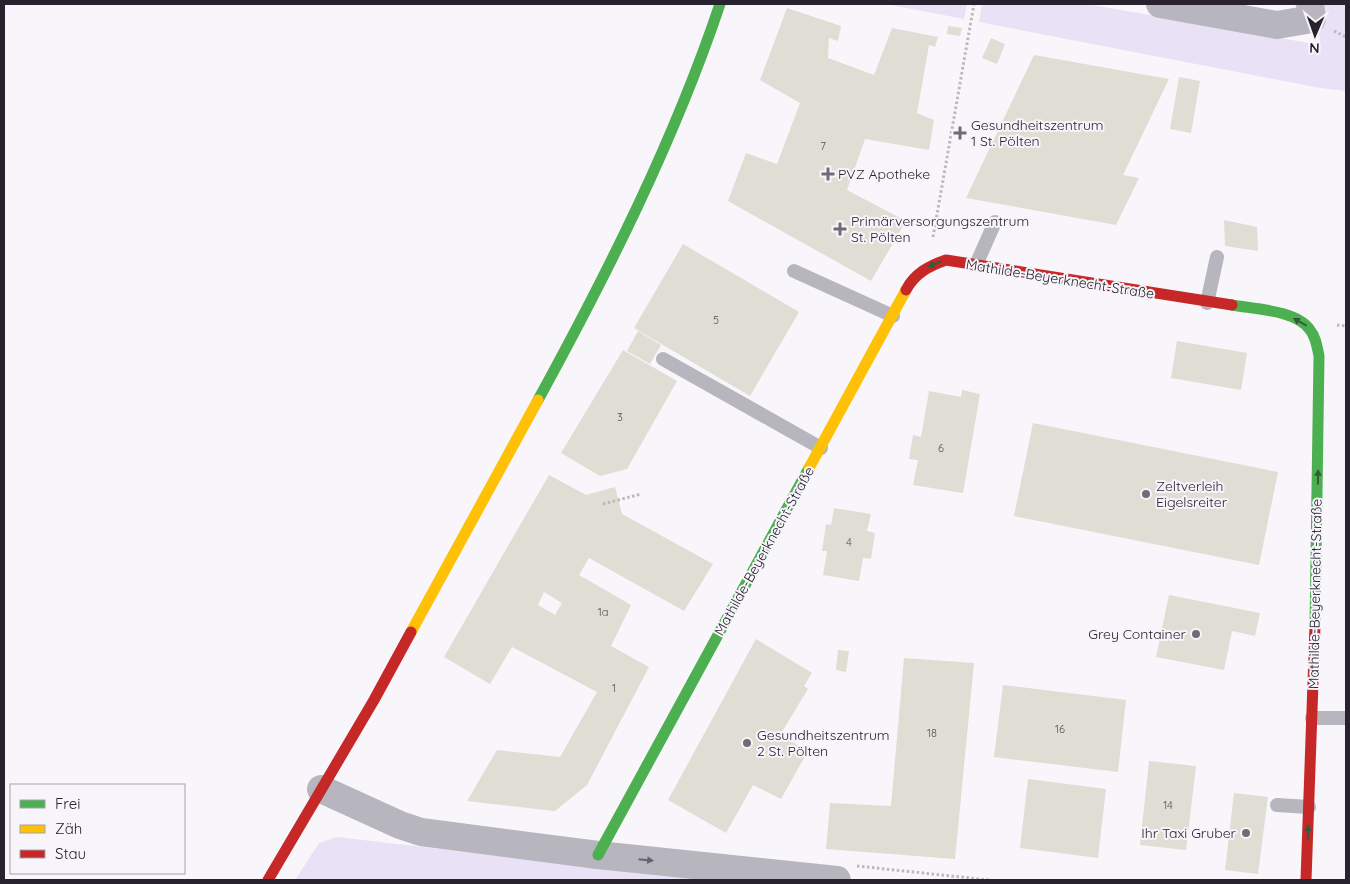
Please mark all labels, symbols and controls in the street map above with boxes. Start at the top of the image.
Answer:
north arrow [1290,10,1340,60]
text: N [1309,39,1320,57]
place label: Gesundheitszentrum 1 St. Pölten [971,116,1104,150]
marker: Gesundheitszentrum 1 St. Pölten [953,126,967,140]
house number: 7 [820,139,826,153]
place label: PVZ Apotheke [838,165,930,183]
marker: PVZ Apotheke [822,168,834,180]
place label: Primärversorgungszentrum St. Pölten [851,212,1029,246]
marker: Primärversorgungszentrum St. Pölten [833,222,847,236]
street label: Mathilde-Beyerknecht-Straße [965,255,1156,303]
one-way arrow [927,260,942,268]
house number: 5 [713,313,719,327]
one-way arrow [1293,318,1308,326]
house number: 3 [617,410,623,424]
house number: 6 [938,441,944,455]
street label: Mathilde-Beyerknecht-Straße [710,463,818,639]
one-way arrow [1314,468,1322,484]
place label: Zeltverleih Eigelsreiter [1156,477,1228,511]
marker: Zeltverleih Eigelsreiter [1140,488,1152,500]
street label: Mathilde-Beyerknecht-Straße [1304,499,1326,689]
house number: 4 [846,535,852,549]
house number: 1a [598,605,608,619]
place label: Grey Container [1088,625,1187,643]
marker: Grey Container [1190,628,1202,640]
house number: 1 [612,681,616,695]
house number: 16 [1055,722,1065,736]
place label: Gesundheitszentrum 2 St. Pölten [757,726,890,760]
house number: 18 [927,726,937,740]
marker: Gesundheitszentrum 2 St. Pölten [741,737,753,749]
legend [10,784,185,874]
text: Frei [55,794,81,813]
house number: 14 [1163,798,1173,812]
text: Zäh [55,819,82,838]
one-way arrow [1305,823,1313,839]
place label: Ihr Taxi Gruber [1141,824,1237,842]
marker: Ihr Taxi Gruber [1240,827,1252,839]
text: Stau [55,844,86,863]
one-way arrow [639,856,655,864]

